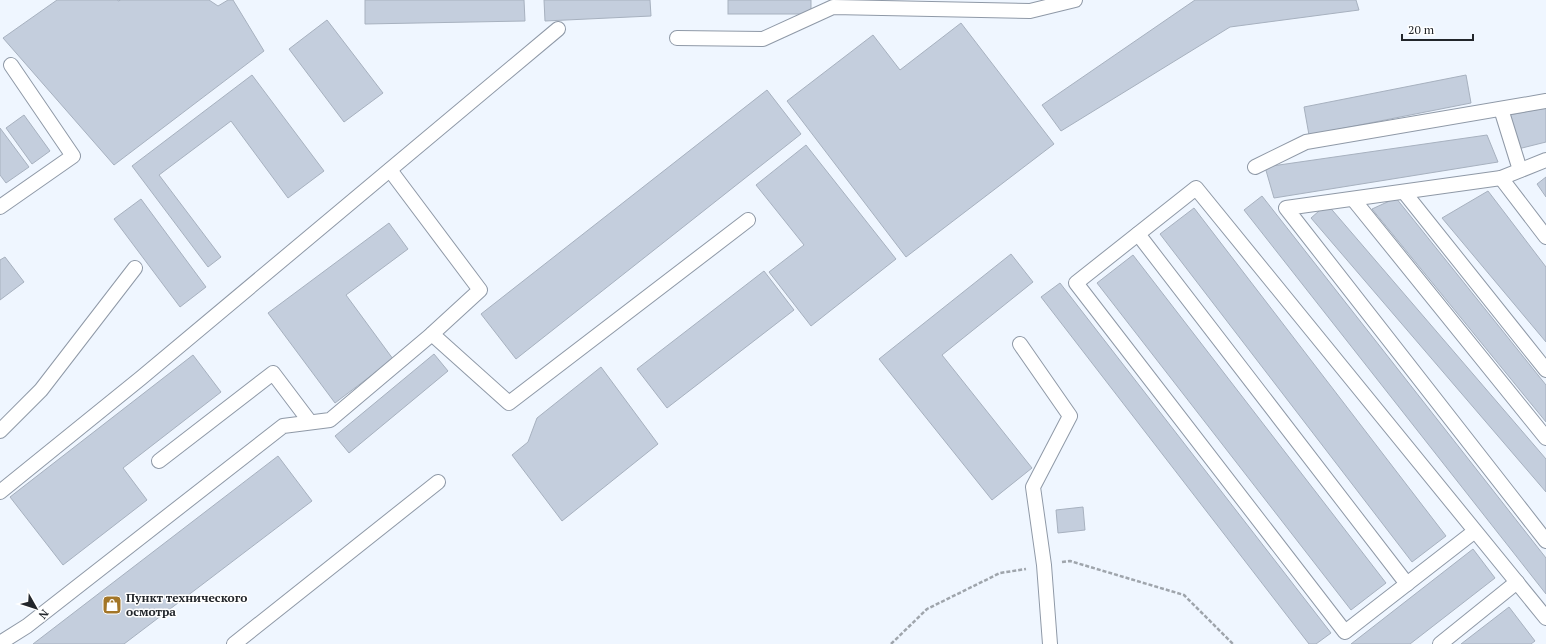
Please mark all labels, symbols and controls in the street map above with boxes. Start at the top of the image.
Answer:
scale bar [1402,16,1473,42]
text: 20 m [1408,22,1435,37]
north arrow [16,588,56,628]
place label: Пункт технического осмотра [126,590,247,619]
shop icon: Пункт технического осмотра [101,594,123,616]
text: N [35,607,52,622]

